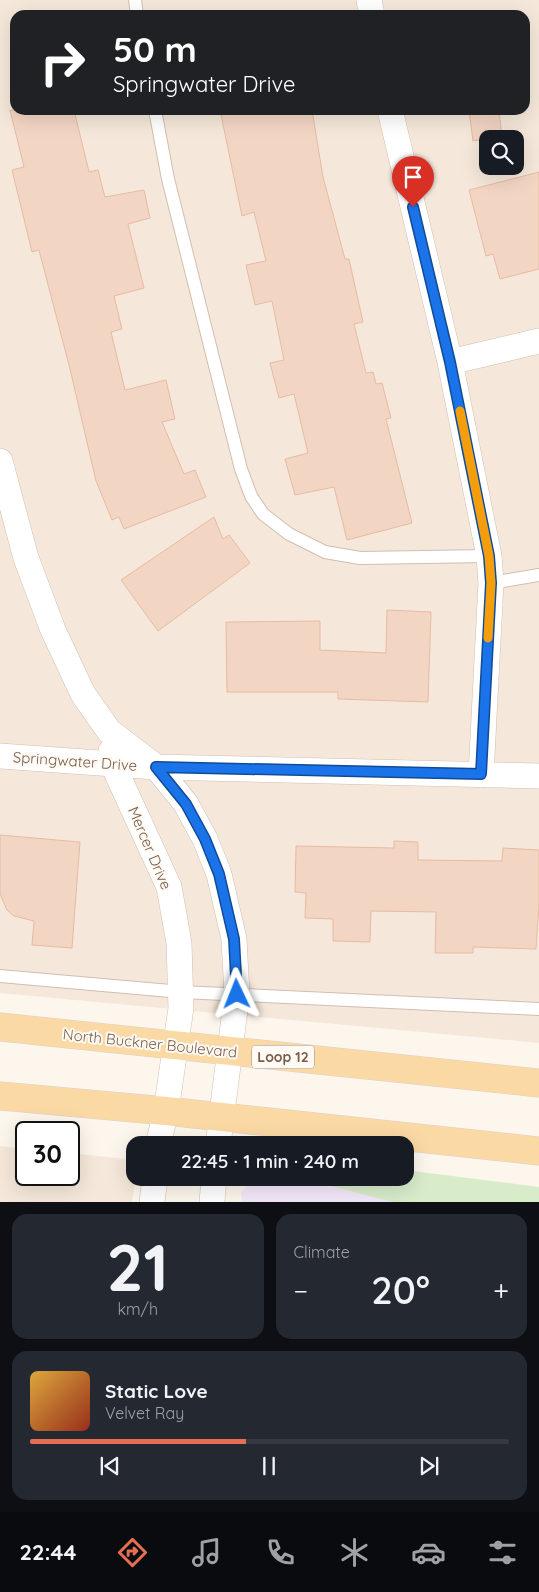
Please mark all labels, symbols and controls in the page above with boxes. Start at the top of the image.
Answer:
text: 50 m [113,27,197,71]
icon: right [30,30,95,95]
text: Springwater Drive [113,70,296,98]
map controls [479,130,524,175]
button: search [479,130,524,175]
pin [392,156,434,207]
icon: arrive [399,163,427,191]
street label: Springwater Drive [12,747,138,775]
street label: Mercer Drive [124,804,176,892]
position arrow [210,967,262,1019]
street label: North Buckner Boulevard [62,1024,238,1062]
road number: Loop 12 [252,1046,314,1068]
speed limit sign: 30 [15,1121,80,1186]
text: 22:45 · 1 min · 240 m [181,1149,359,1173]
text: 21 [107,1226,169,1307]
text: Climate [294,1242,350,1262]
text: 20° [371,1266,430,1314]
text: − [294,1273,308,1308]
text: + [493,1273,509,1308]
text: km/h [117,1299,158,1319]
text: Static Love [105,1379,208,1403]
text: Velvet Ray [105,1403,184,1423]
icon: previous [96,1452,124,1480]
icon: pause [255,1452,283,1480]
icon: next [415,1452,443,1480]
icon: directions [115,1535,150,1570]
icon: music [189,1535,224,1570]
icon: phone [263,1535,298,1570]
icon: climate [337,1535,372,1570]
icon: car [411,1535,446,1570]
icon: filters [485,1535,520,1570]
text: 22:44 [19,1538,76,1566]

